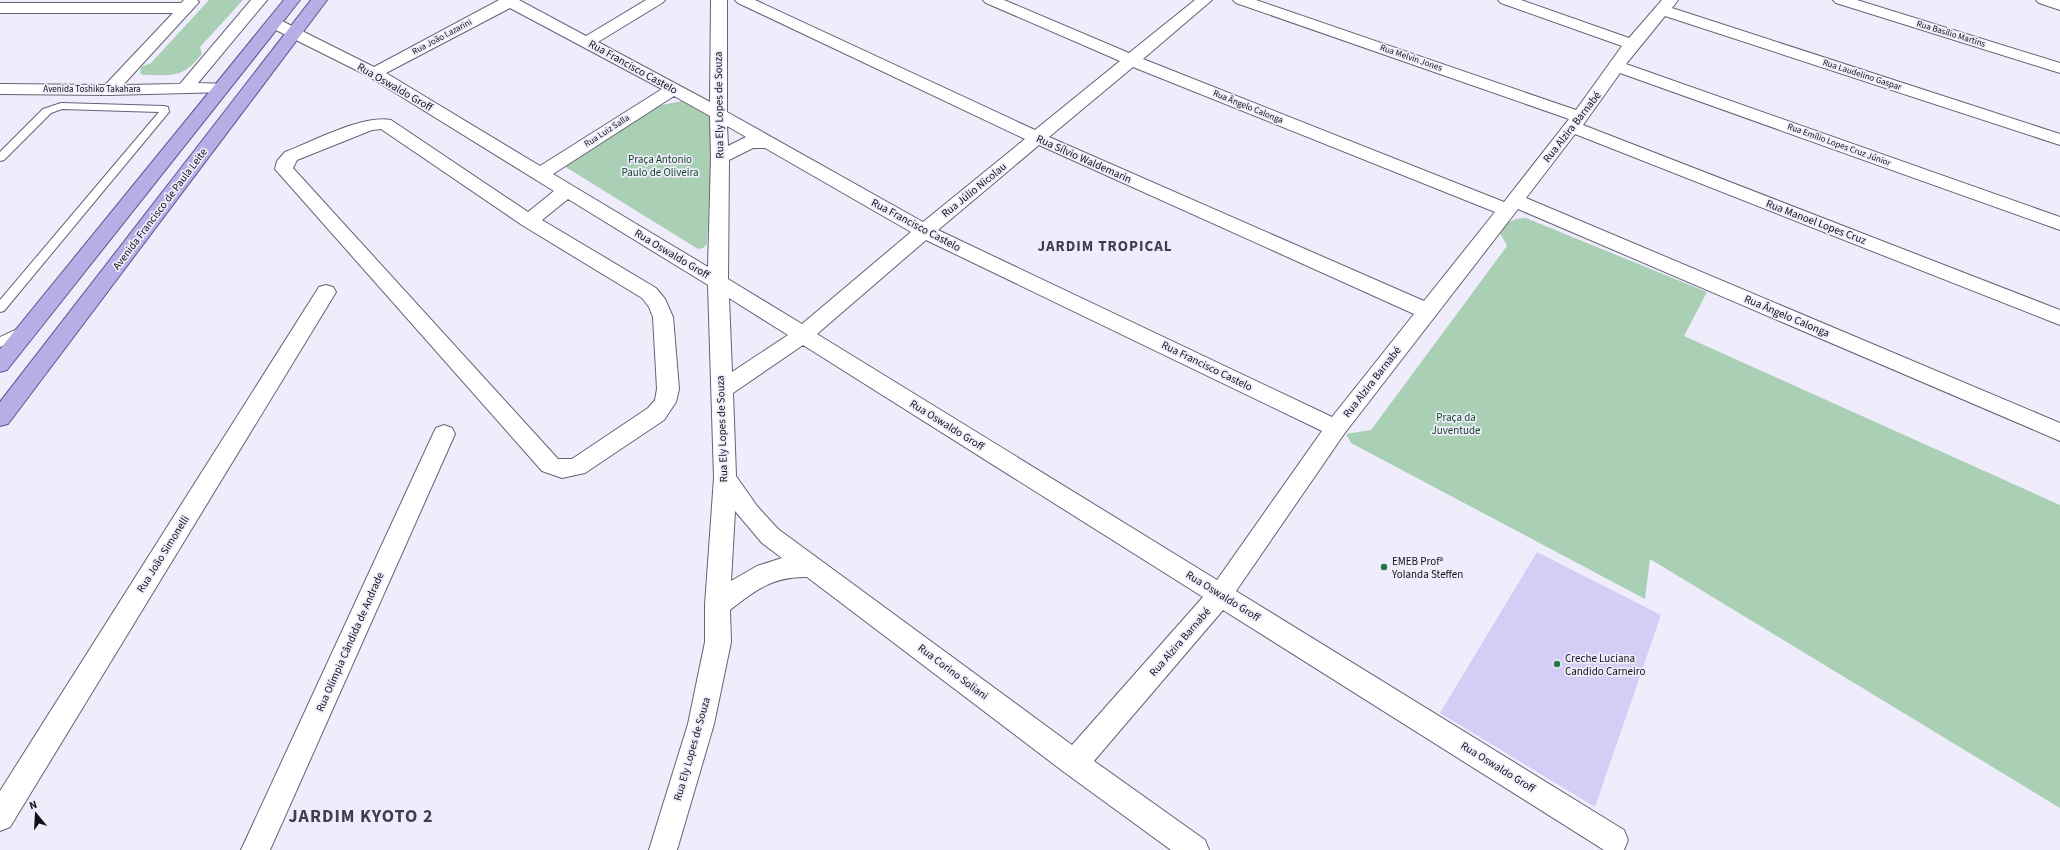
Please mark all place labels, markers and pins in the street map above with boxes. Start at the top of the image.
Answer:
place label: EMEB Profª Yolanda Steffen [1391,554,1463,582]
marker: EMEB Profª Yolanda Steffen [1379,562,1389,572]
place label: Creche Luciana Candido Carneiro [1565,651,1645,679]
marker: Creche Luciana Candido Carneiro [1552,659,1562,669]

